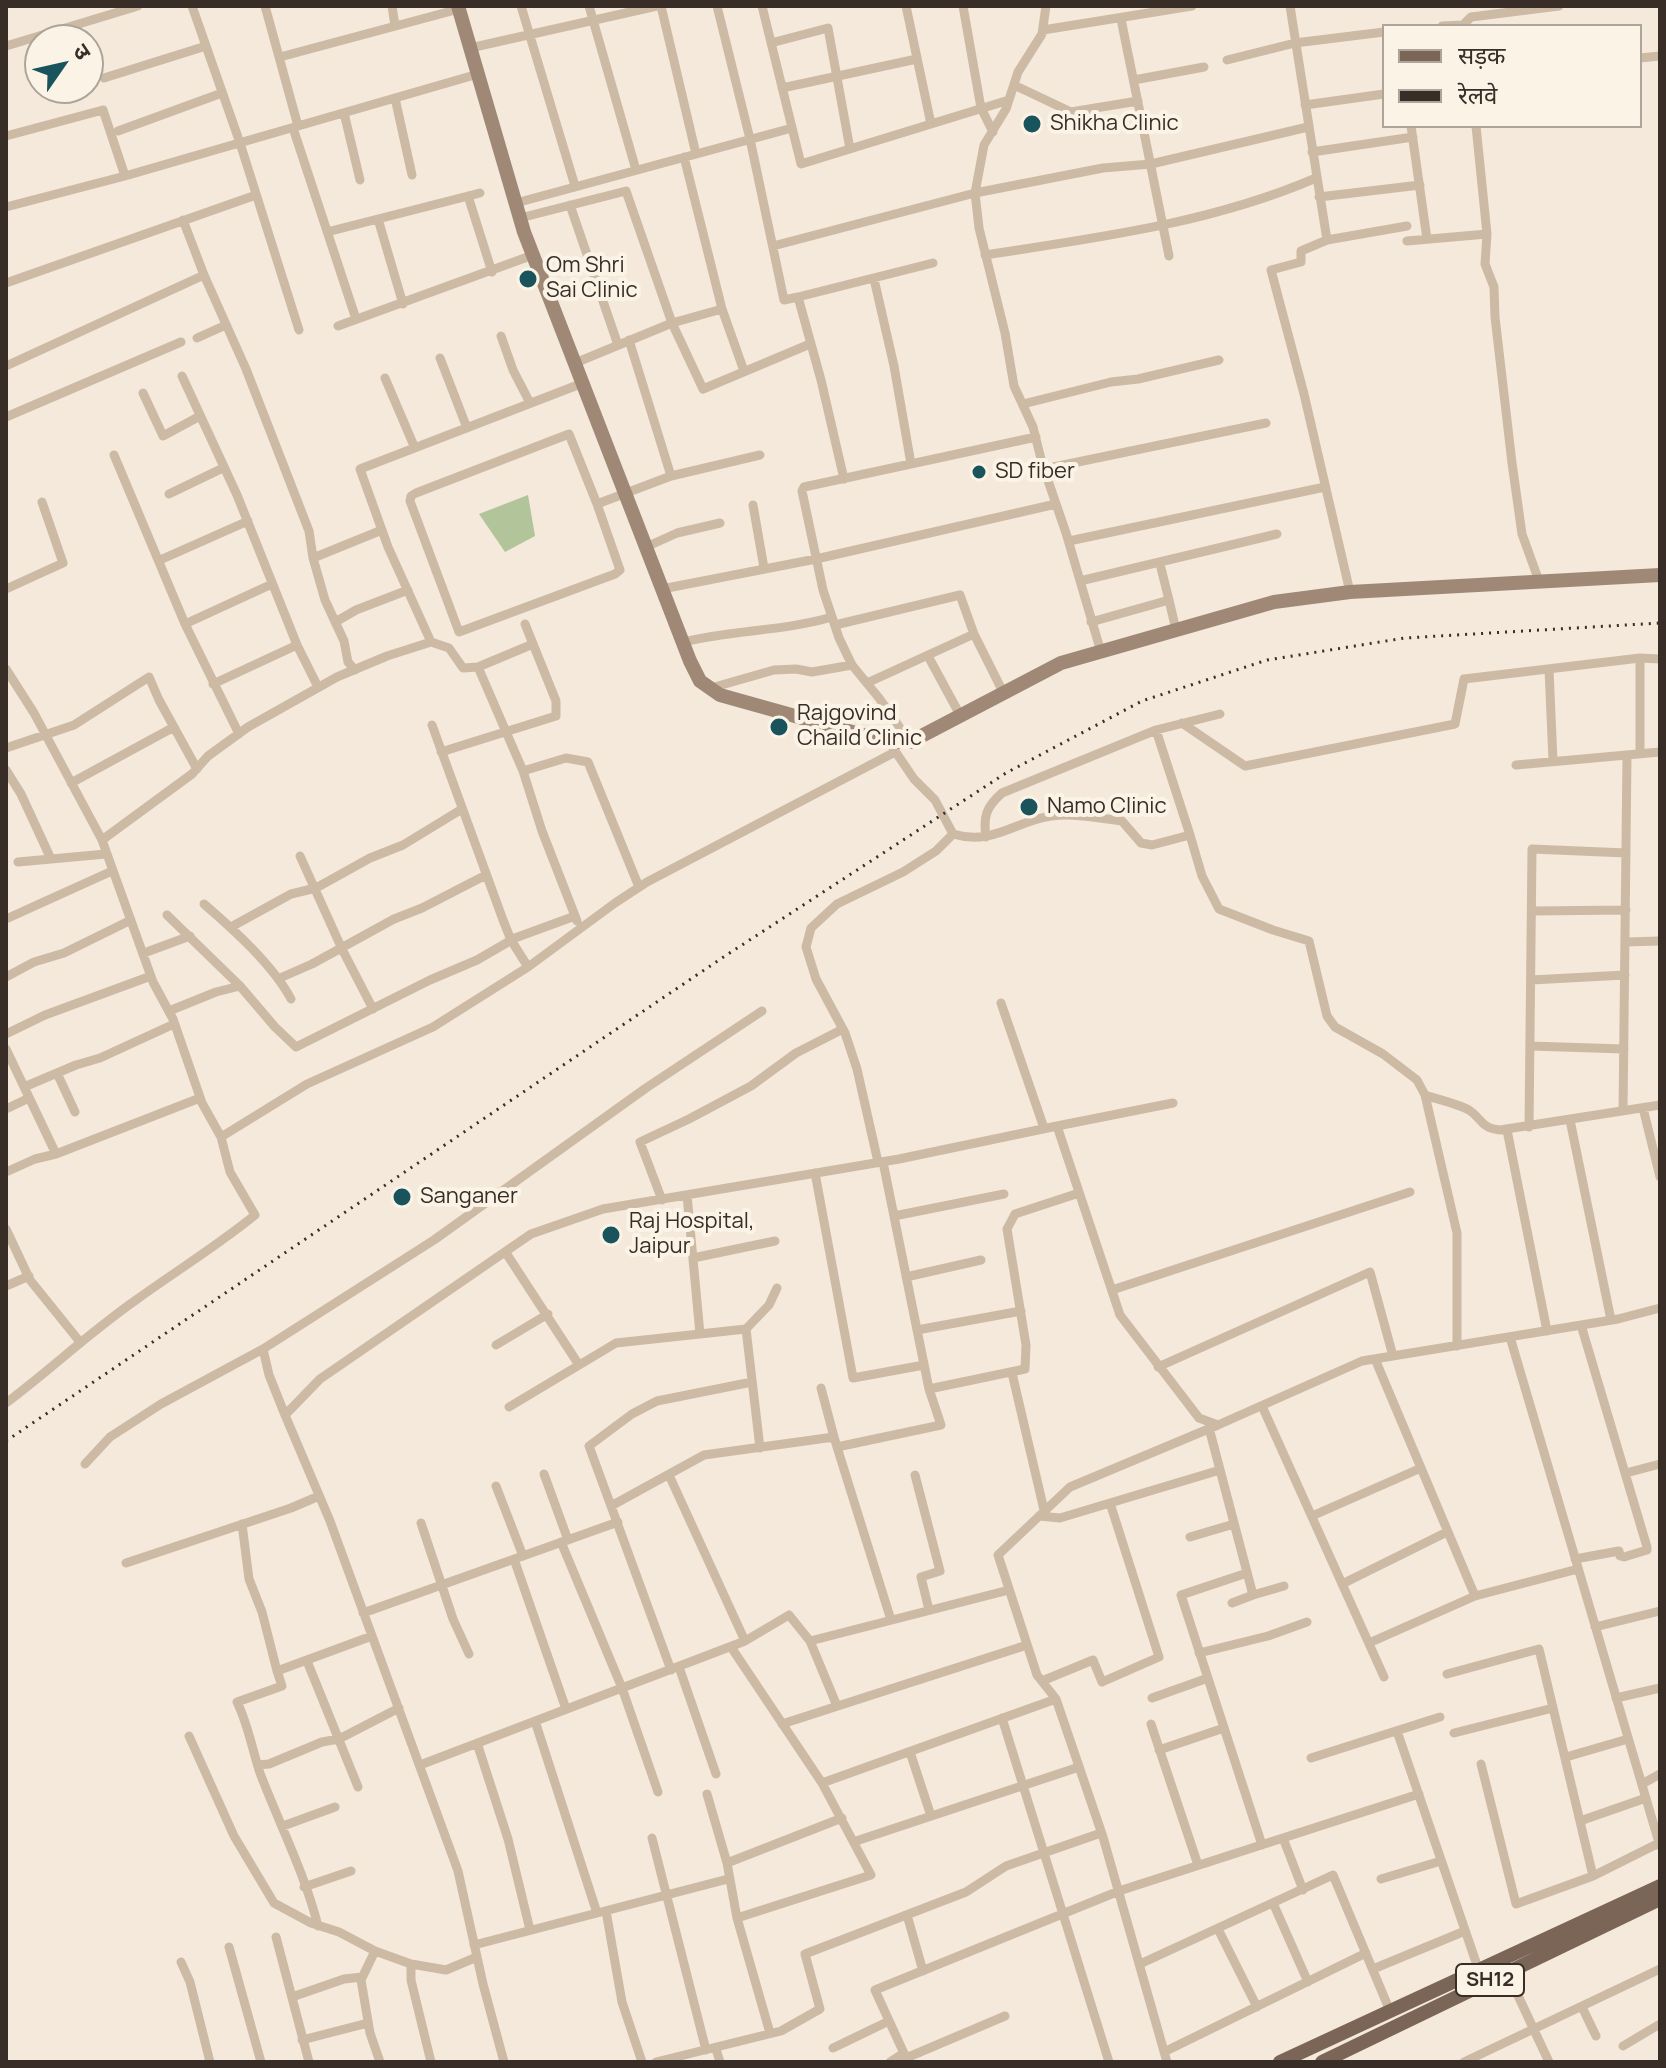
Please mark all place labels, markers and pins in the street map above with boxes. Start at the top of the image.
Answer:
place label: Shikha Clinic [1050,111,1179,137]
marker: Shikha Clinic [1021,113,1043,135]
place label: Om Shri Sai Clinic [546,253,638,304]
marker: Om Shri Sai Clinic [517,268,539,290]
place label: SD fiber [995,459,1075,485]
marker: SD fiber [970,463,988,481]
place label: Rajgovind Chaild Clinic [797,701,922,752]
marker: Rajgovind Chaild Clinic [768,716,790,738]
place label: Namo Clinic [1047,794,1167,820]
marker: Namo Clinic [1018,796,1040,818]
place label: Sanganer [420,1184,518,1210]
marker: Sanganer [391,1186,413,1208]
place label: Raj Hospital, Jaipur [629,1209,755,1260]
marker: Raj Hospital, Jaipur [600,1224,622,1246]

